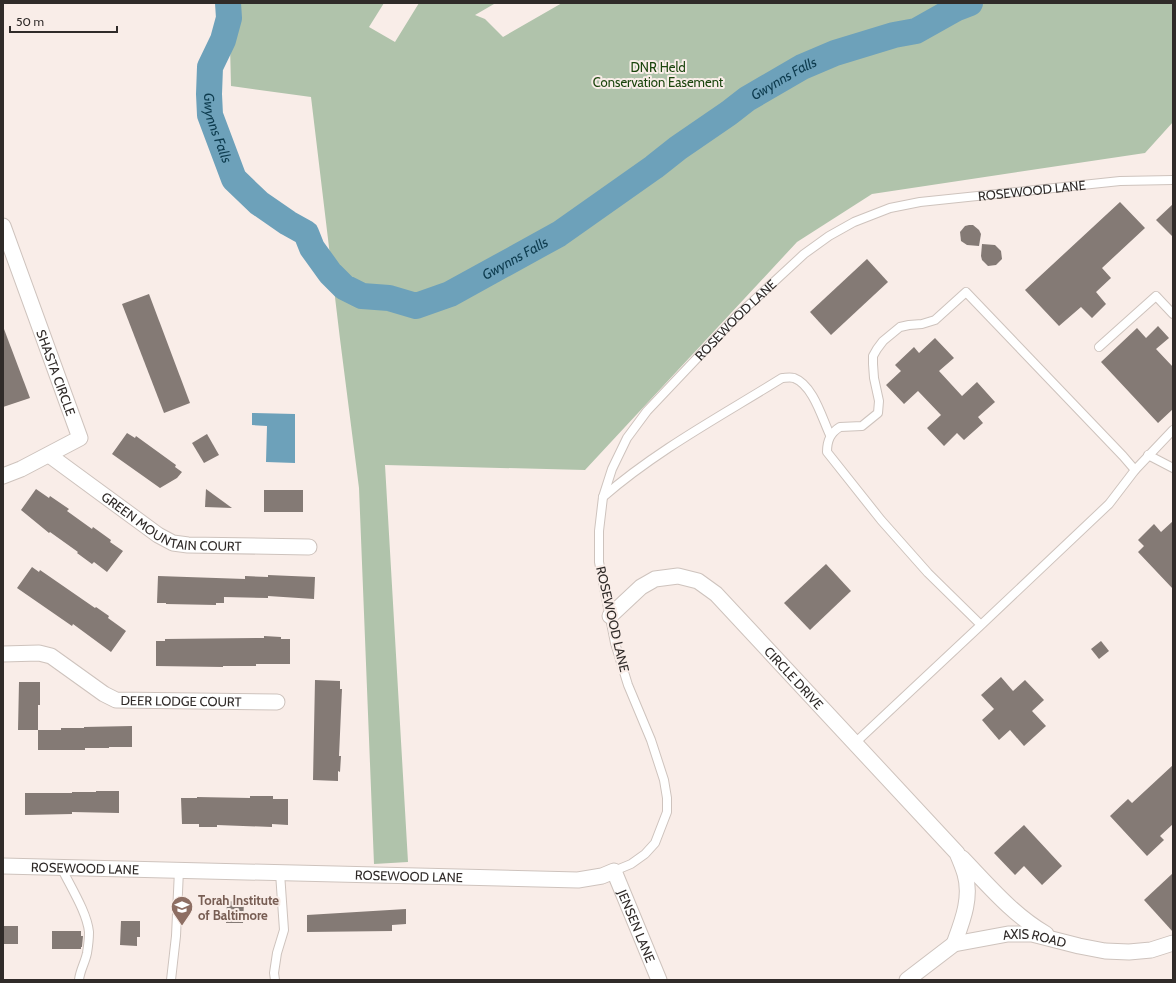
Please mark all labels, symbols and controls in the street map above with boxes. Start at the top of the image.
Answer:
scale bar [10,8,117,34]
text: 50 m [16,14,44,29]
water label: Gwynns Falls [747,53,820,104]
park label: DNR Held Conservation Easement [593,59,724,90]
water label: Gwynns Falls [200,92,236,166]
street label: ROSEWOOD LANE [977,177,1086,204]
water label: Gwynns Falls [479,233,552,284]
street label: ROSEWOOD LANE [691,276,779,363]
street label: SHASTA CIRCLE [33,327,79,418]
street label: GREEN MOUNTAIN COURT [98,488,242,554]
street label: ROSEWOOD LANE [593,565,633,673]
street label: CIRCLE DRIVE [761,643,827,712]
street label: DEER LODGE COURT [120,692,242,710]
street label: ROSEWOOD LANE [31,859,139,877]
street label: ROSEWOOD LANE [355,867,463,885]
street label: JENSEN LANE [614,886,659,965]
place label: Torah Institute of Baltimore [198,892,279,923]
school or university icon: Torah Institute of Baltimore [169,894,195,927]
street label: AXIS ROAD [1001,926,1068,950]

